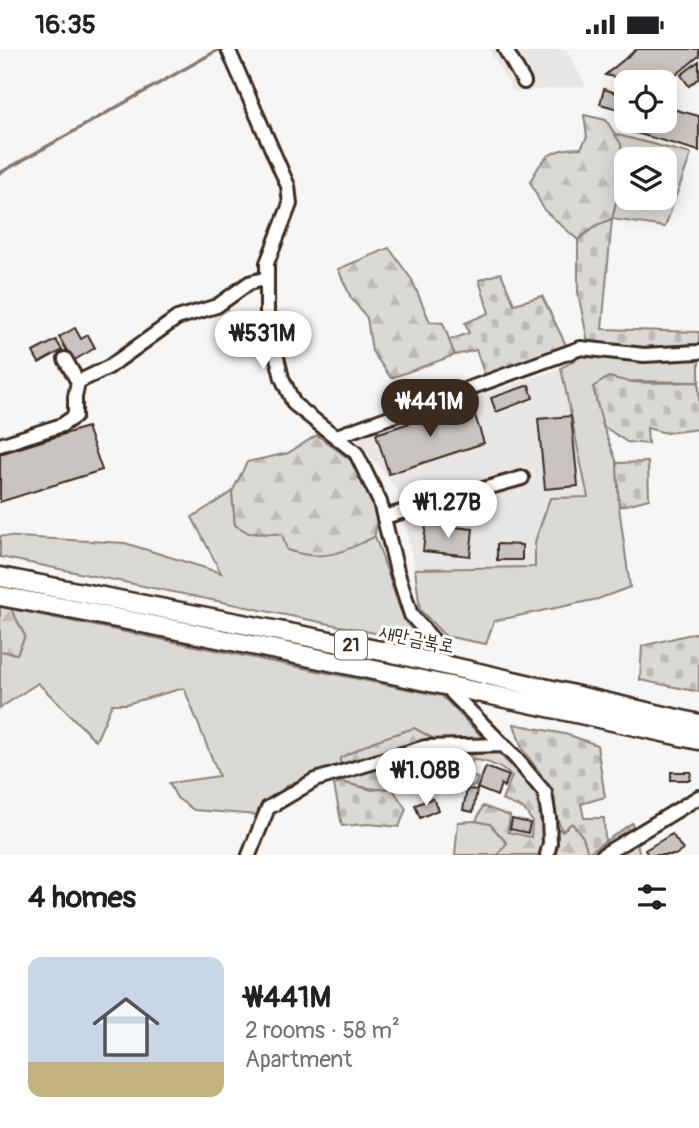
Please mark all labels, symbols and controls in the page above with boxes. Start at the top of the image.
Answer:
text: 16:35 [35,9,96,41]
map controls [614,70,677,210]
button: locate [614,70,677,133]
button: layers [614,147,677,210]
pin: ₩531M [214,311,312,371]
text: ₩531M [231,319,295,348]
pin: ₩441M [381,379,479,439]
text: ₩441M [397,387,463,416]
pin: ₩1.27B [391,481,505,540]
text: ₩1.27B [415,488,481,517]
street label: 새만금북로 [377,619,457,659]
road number: 21 [335,631,367,659]
pin: ₩1.08B [369,749,483,808]
text: ₩1.08B [392,756,460,785]
icon: filters [633,878,671,916]
text: 4 homes [28,879,136,916]
text: ₩441M [245,979,331,1016]
icon: home [84,985,168,1069]
text: 2 rooms · 58 m² [245,1016,400,1045]
text: Apartment [245,1045,352,1074]

